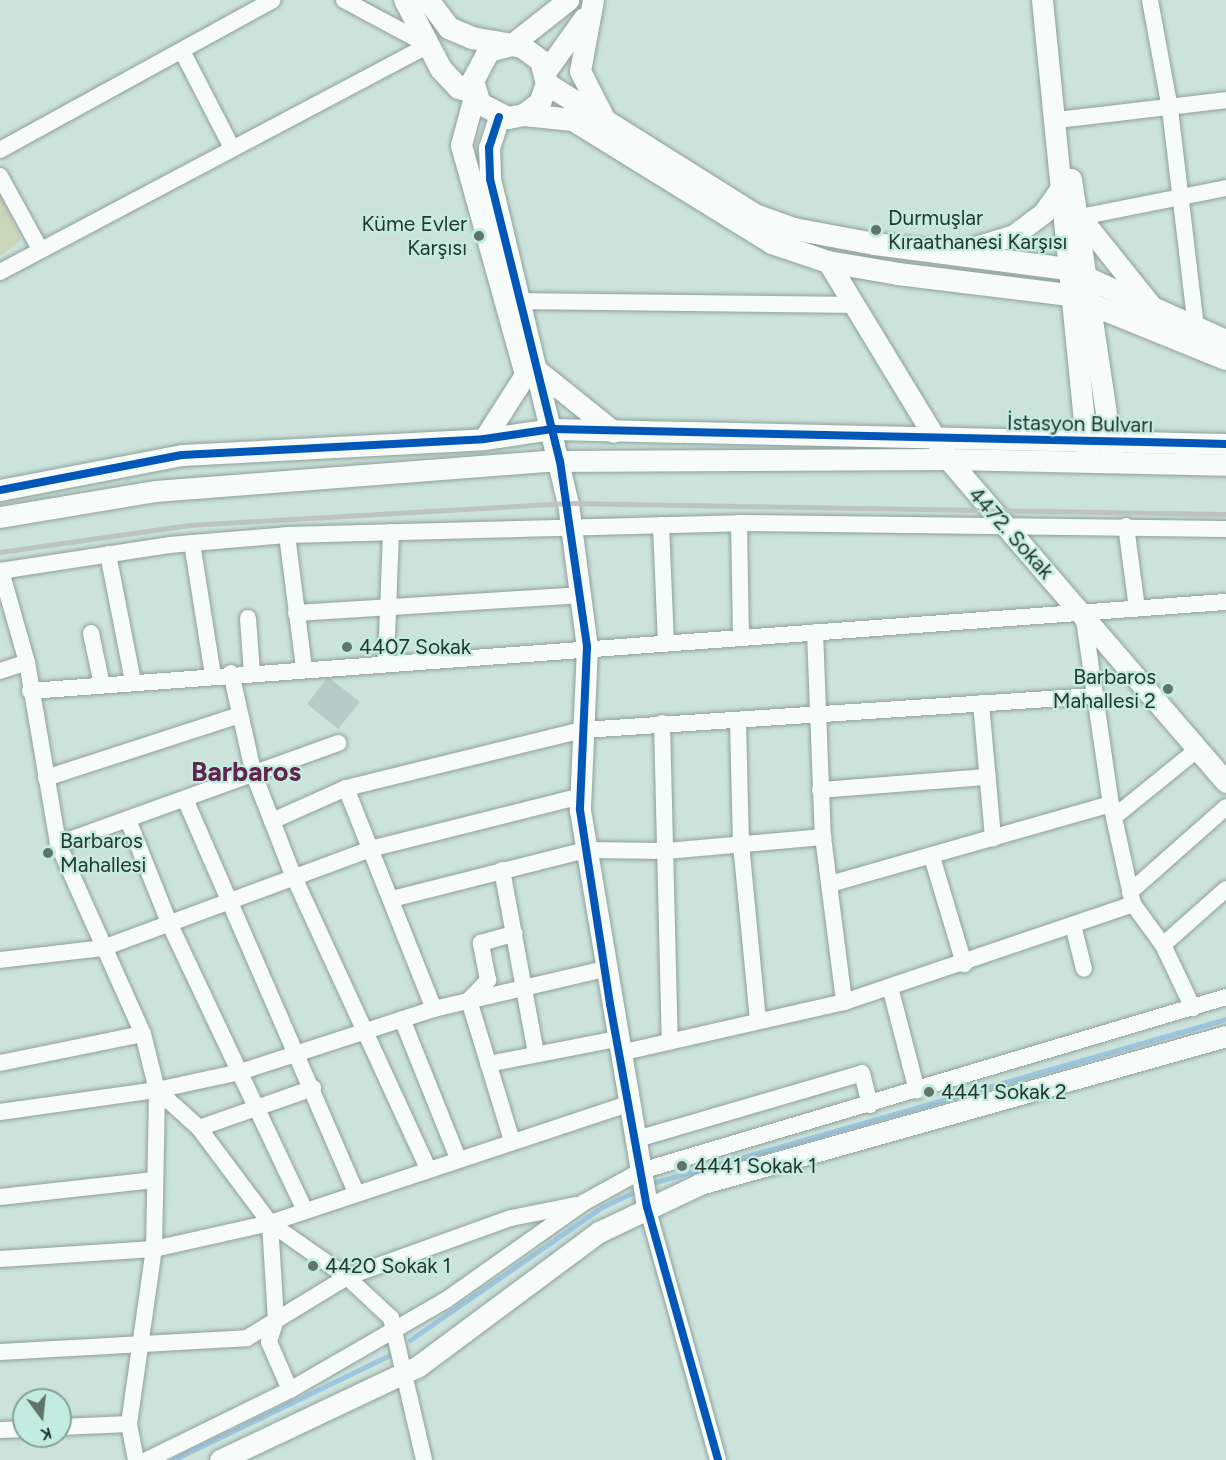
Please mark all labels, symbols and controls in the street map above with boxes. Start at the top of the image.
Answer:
place label: Durmuşlar Kıraathanesi Karşısı [888,205,1067,255]
place label: Küme Evler Karşısı [361,211,467,261]
marker: Durmuşlar Kıraathanesi Karşısı [869,223,883,237]
marker: Küme Evler Karşısı [472,229,486,243]
street label: İstasyon Bulvarı [1007,410,1153,438]
street label: 4472. Sokak [963,482,1059,584]
place label: 4407 Sokak [359,634,471,660]
marker: 4407 Sokak [340,640,354,654]
place label: Barbaros Mahallesi 2 [1053,664,1156,714]
marker: Barbaros Mahallesi 2 [1161,682,1175,696]
district label: Barbaros [191,756,301,788]
place label: Barbaros Mahallesi [60,828,146,878]
marker: Barbaros Mahallesi [41,846,55,860]
place label: 4441 Sokak 2 [941,1079,1067,1105]
marker: 4441 Sokak 2 [922,1085,936,1099]
place label: 4441 Sokak 1 [694,1153,817,1179]
marker: 4441 Sokak 1 [675,1159,689,1173]
place label: 4420 Sokak 1 [325,1253,451,1279]
marker: 4420 Sokak 1 [306,1259,320,1273]
north arrow [12,1388,72,1448]
text: K [39,1423,54,1444]

